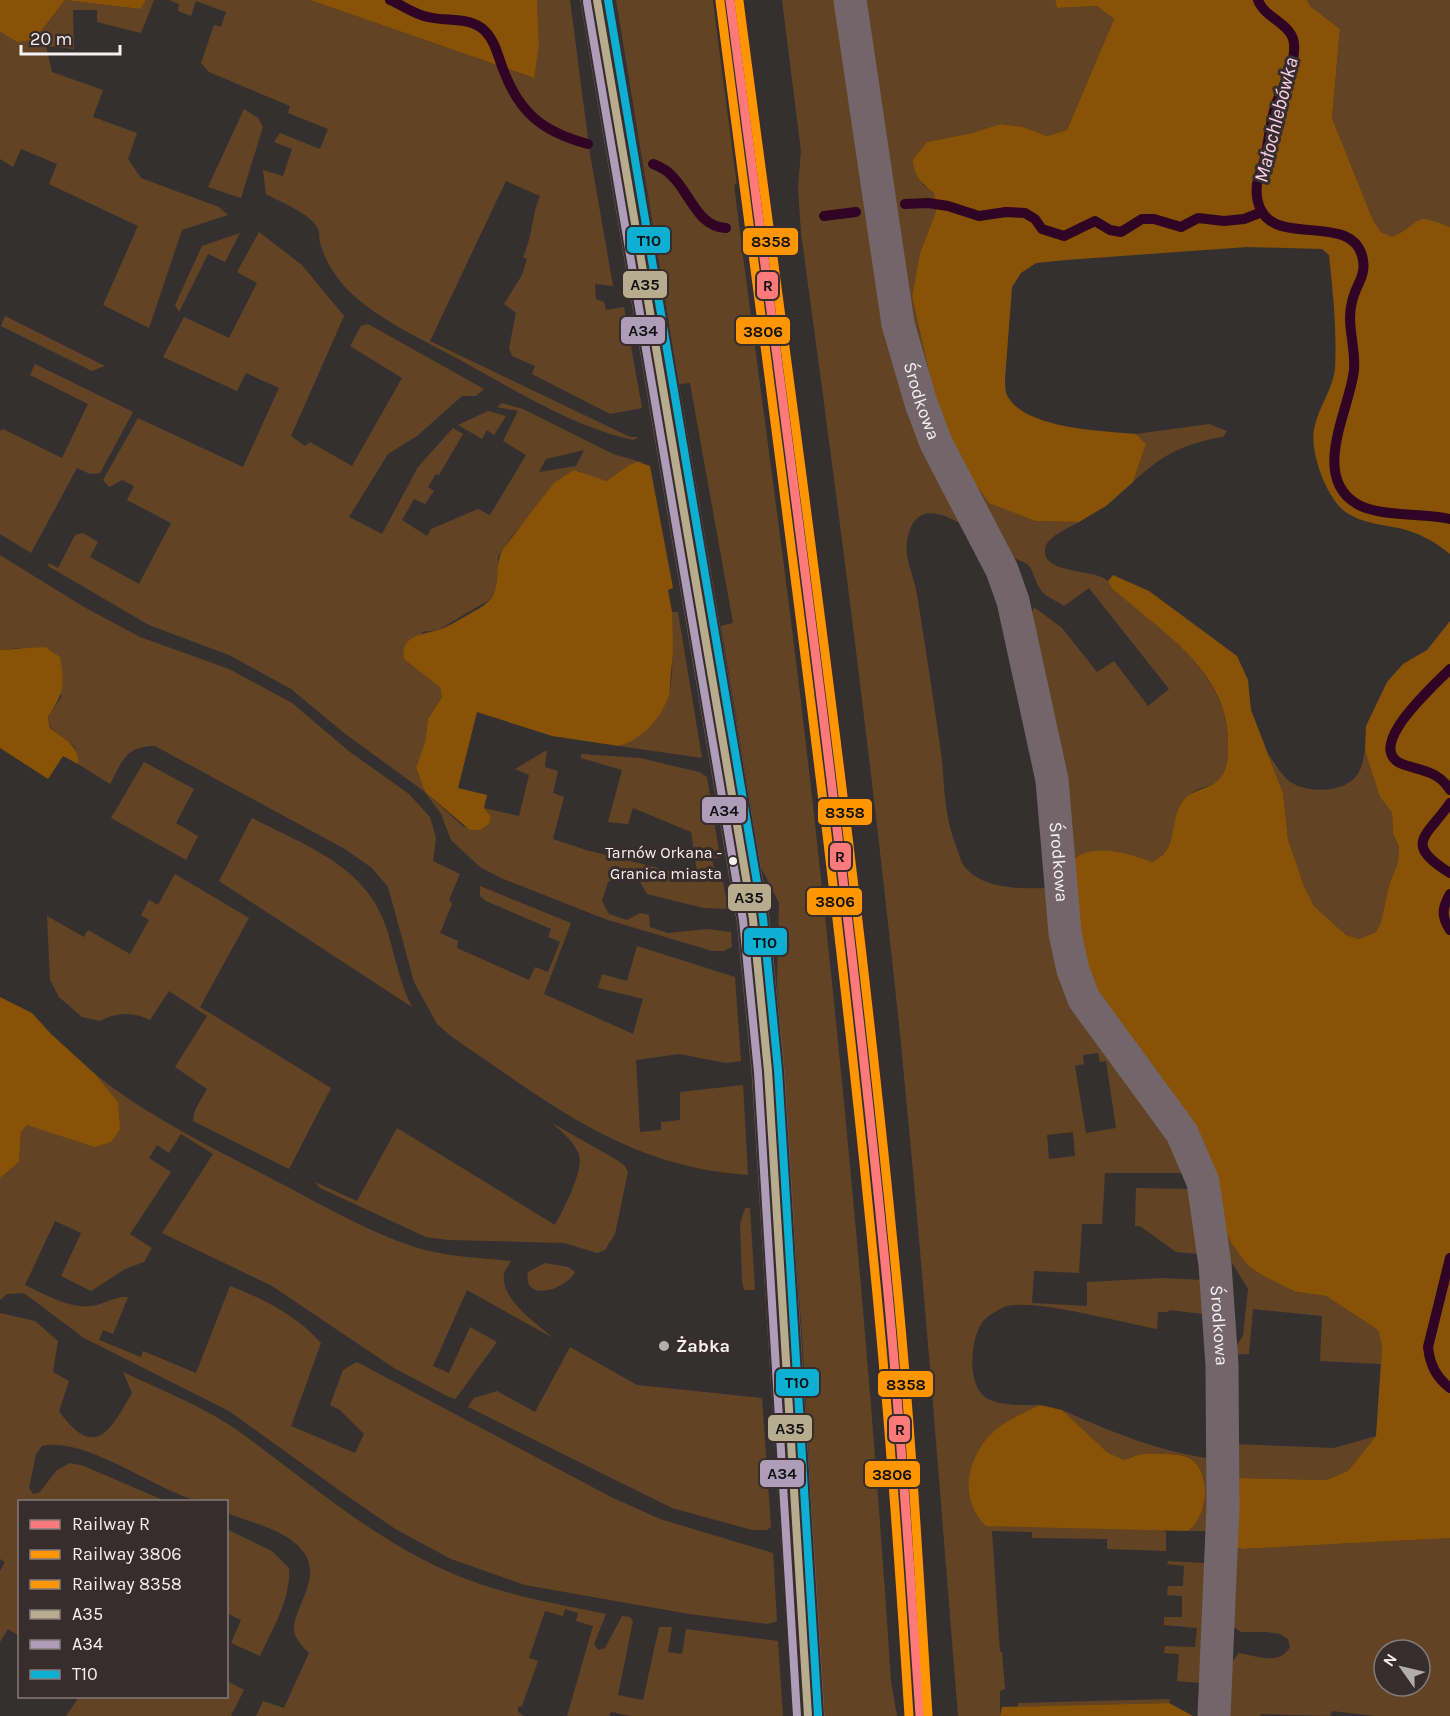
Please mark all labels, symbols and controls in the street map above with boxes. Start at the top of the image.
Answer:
scale bar [21,18,120,56]
text: 20 m [30,28,72,50]
water label: Małochlebówka [1249,55,1303,185]
line badge: T10 [626,226,671,254]
line badge: 8358 [742,227,799,256]
text: T10 [637,231,661,250]
text: 8358 [751,232,791,251]
line badge: A35 [622,270,668,299]
line badge: R [756,271,779,300]
text: A35 [630,275,660,294]
text: R [763,276,773,295]
line badge: A34 [620,316,666,345]
line badge: 3806 [735,316,791,345]
text: A34 [628,321,658,340]
text: 3806 [743,322,783,341]
street label: Środkowa [899,359,945,443]
line badge: A34 [701,796,747,824]
line badge: 8358 [817,798,873,826]
text: A34 [709,801,739,820]
text: 8358 [825,803,865,822]
street label: Środkowa [1045,821,1073,903]
line badge: R [829,842,852,871]
place label: Tarnów Orkana - Granica miasta [605,843,722,883]
text: R [835,847,845,866]
marker: Tarnów Orkana - Granica miasta [727,855,739,867]
line badge: A35 [727,883,772,912]
line badge: 3806 [806,887,863,916]
text: A35 [734,888,764,907]
text: 3806 [815,892,855,911]
line badge: T10 [743,927,788,956]
text: T10 [753,933,777,952]
street label: Środkowa [1205,1284,1233,1367]
place label: Żabka [676,1335,730,1357]
marker: Żabka [657,1339,671,1353]
line badge: T10 [775,1368,820,1397]
line badge: 8358 [877,1370,934,1398]
text: T10 [785,1373,809,1392]
text: 8358 [886,1375,926,1394]
line badge: A35 [767,1414,813,1442]
line badge: R [888,1415,911,1443]
text: A35 [775,1419,805,1438]
text: R [895,1420,905,1439]
line badge: A34 [759,1459,805,1488]
line badge: 3806 [864,1460,921,1488]
text: A34 [767,1464,797,1483]
text: 3806 [872,1465,912,1484]
legend [18,1500,228,1698]
text: Railway R [72,1513,150,1535]
text: Railway 3806 [72,1543,182,1565]
text: Railway 8358 [72,1573,182,1595]
text: A35 [72,1603,103,1625]
text: A34 [72,1633,103,1655]
north arrow [1372,1638,1432,1698]
text: N [1379,1650,1401,1670]
text: T10 [72,1663,98,1685]

